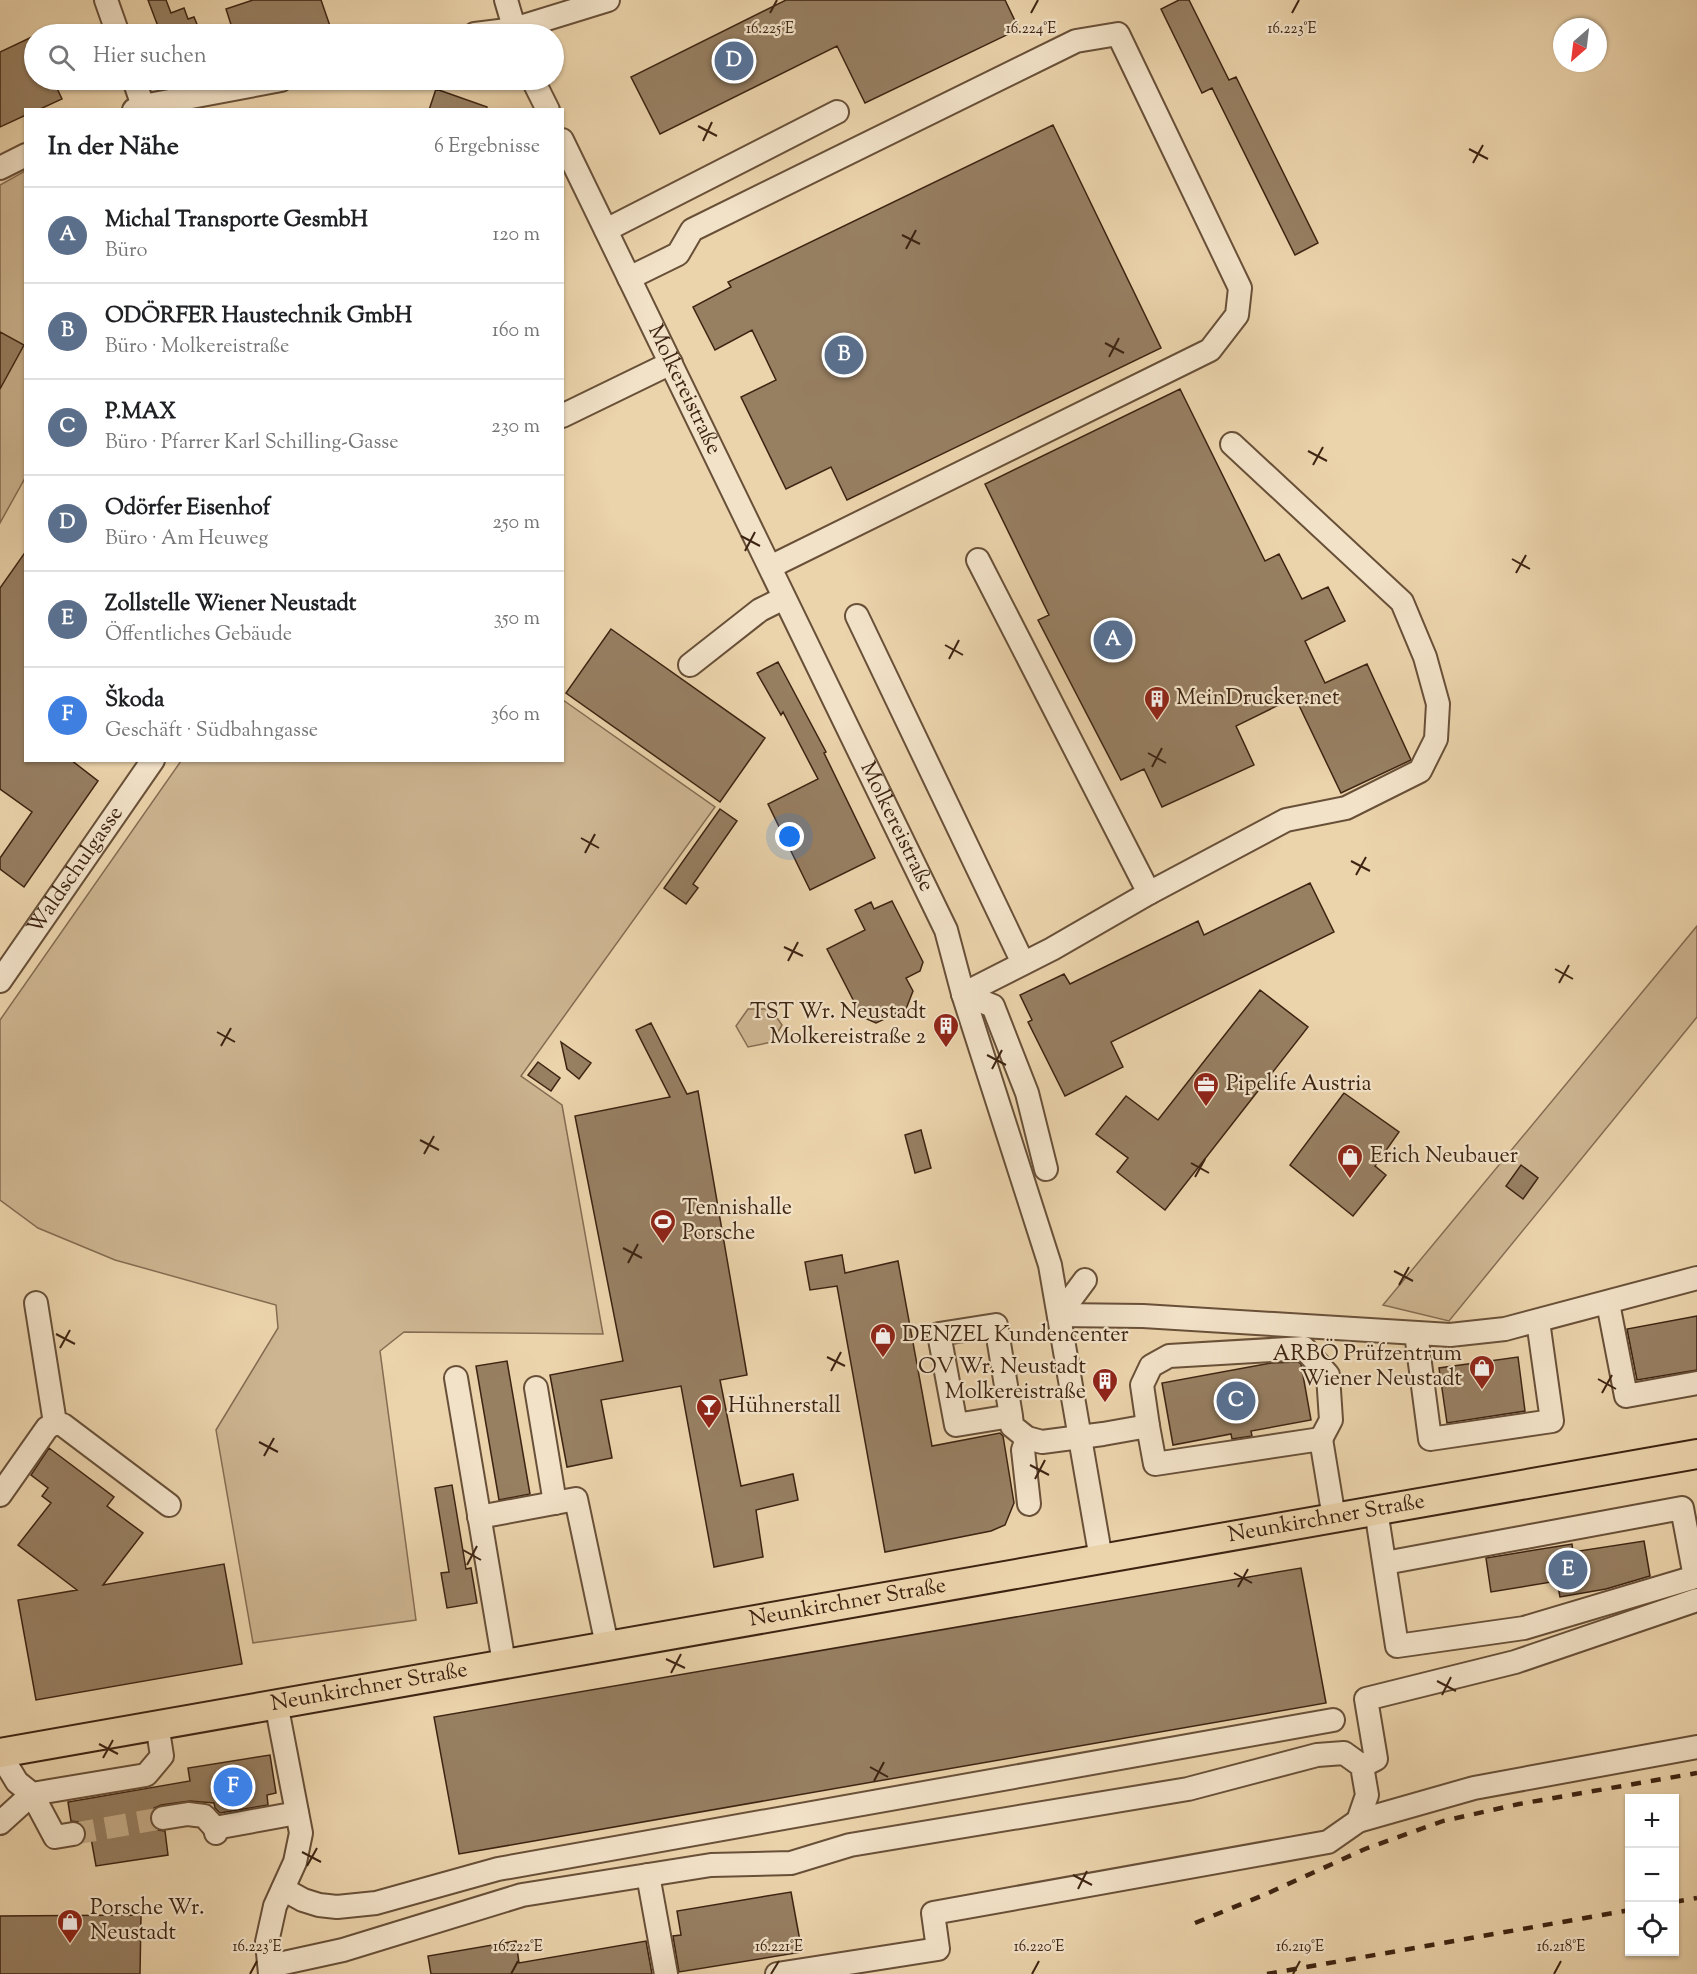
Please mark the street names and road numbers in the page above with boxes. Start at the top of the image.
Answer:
street label: Molkereistraße [638,319,729,461]
street label: Molkereistraße [851,757,941,898]
street label: Waldschulgasse [20,800,132,942]
street label: Neunkirchner Straße [1226,1486,1428,1552]
street label: Neunkirchner Straße [747,1571,949,1637]
street label: Neunkirchner Straße [268,1655,470,1721]

